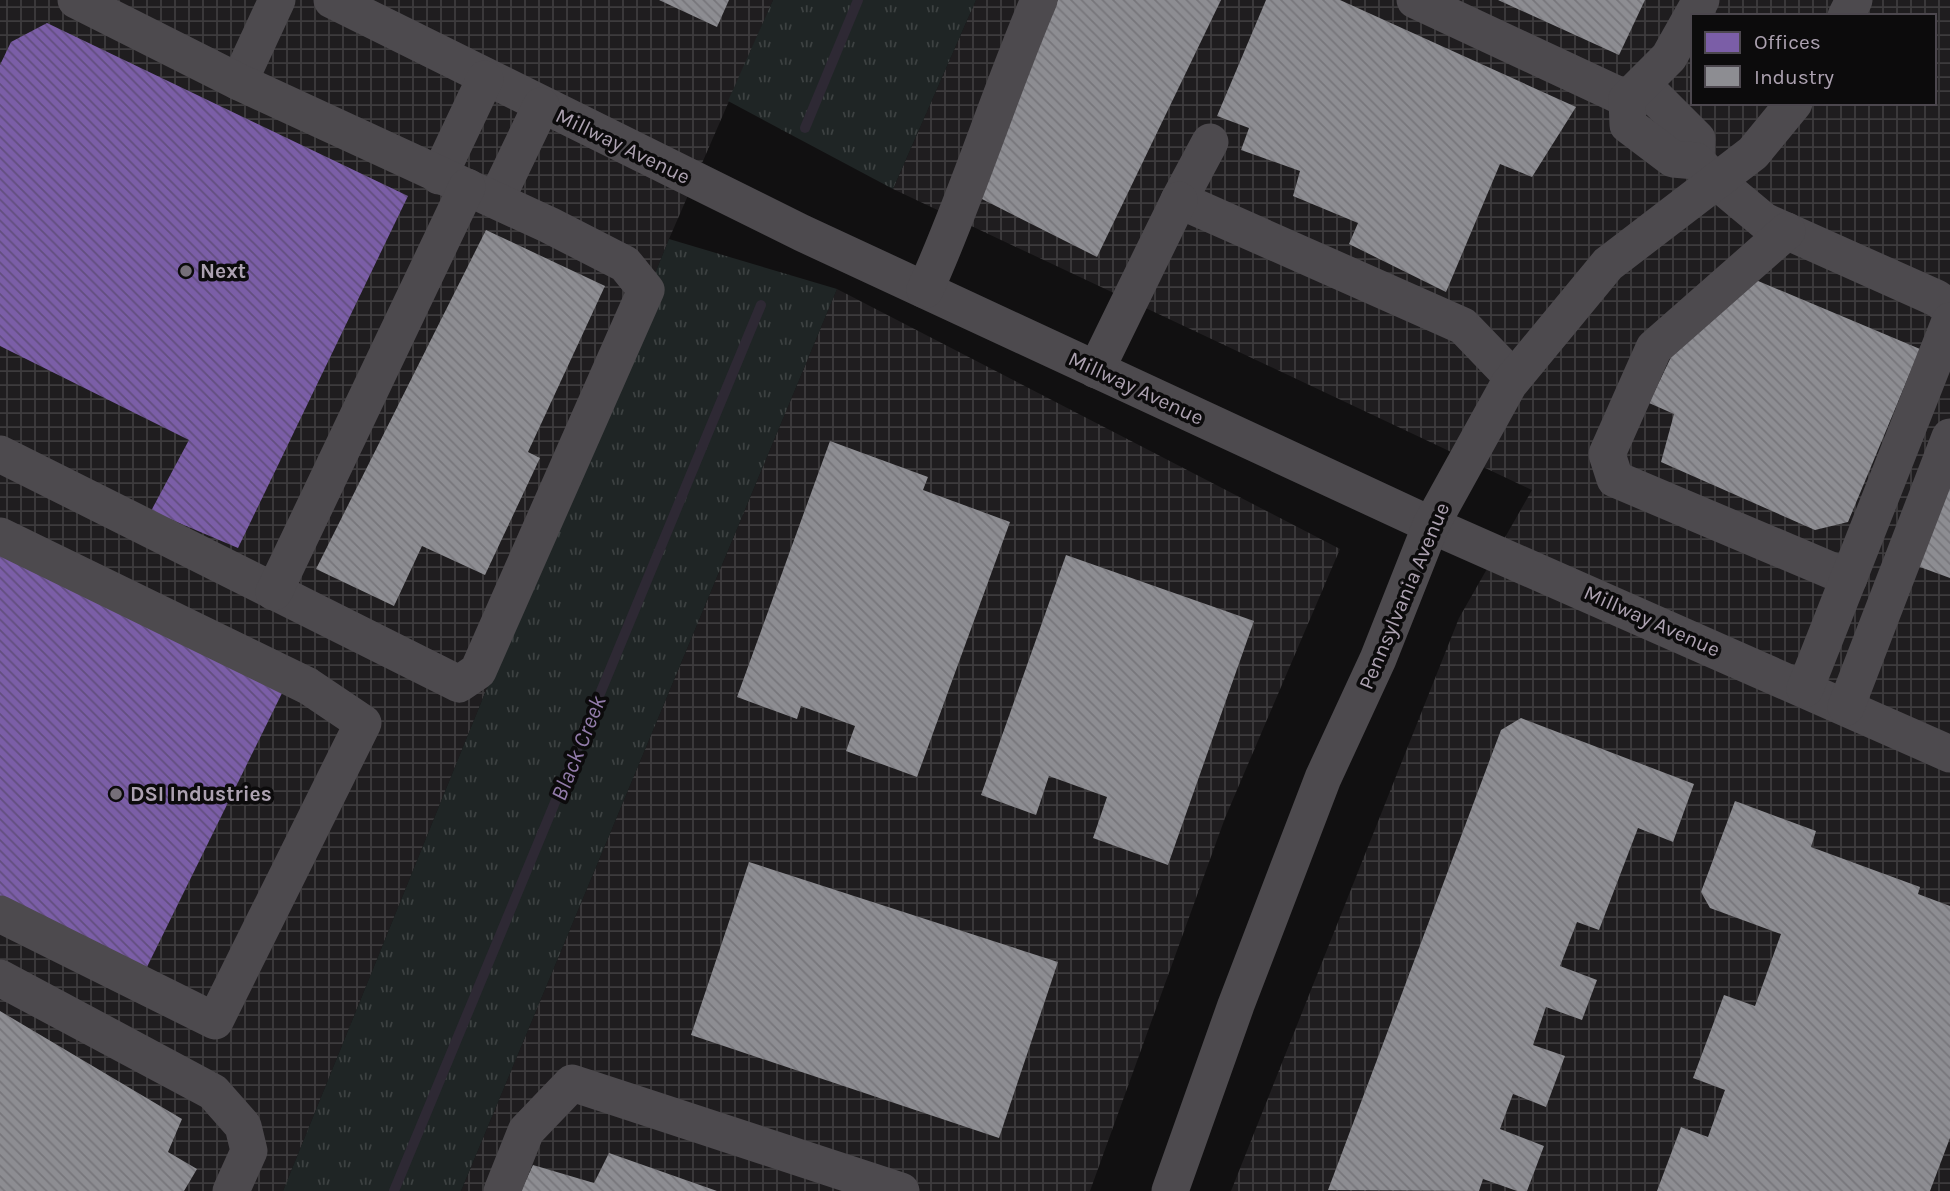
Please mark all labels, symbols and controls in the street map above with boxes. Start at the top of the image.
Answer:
legend [1691,14,1936,105]
text: Offices [1754,30,1821,54]
text: Industry [1754,65,1834,89]
street label: Millway Avenue [552,103,694,189]
place label: Next [200,259,246,283]
marker: Next [178,263,194,279]
street label: Millway Avenue [1065,346,1207,430]
street label: Pennsylvania Avenue [1354,499,1454,693]
street label: Millway Avenue [1580,580,1724,662]
water label: Black Creek [545,691,612,805]
place label: DSI Industries [130,782,272,806]
marker: DSI Industries [108,786,124,802]

